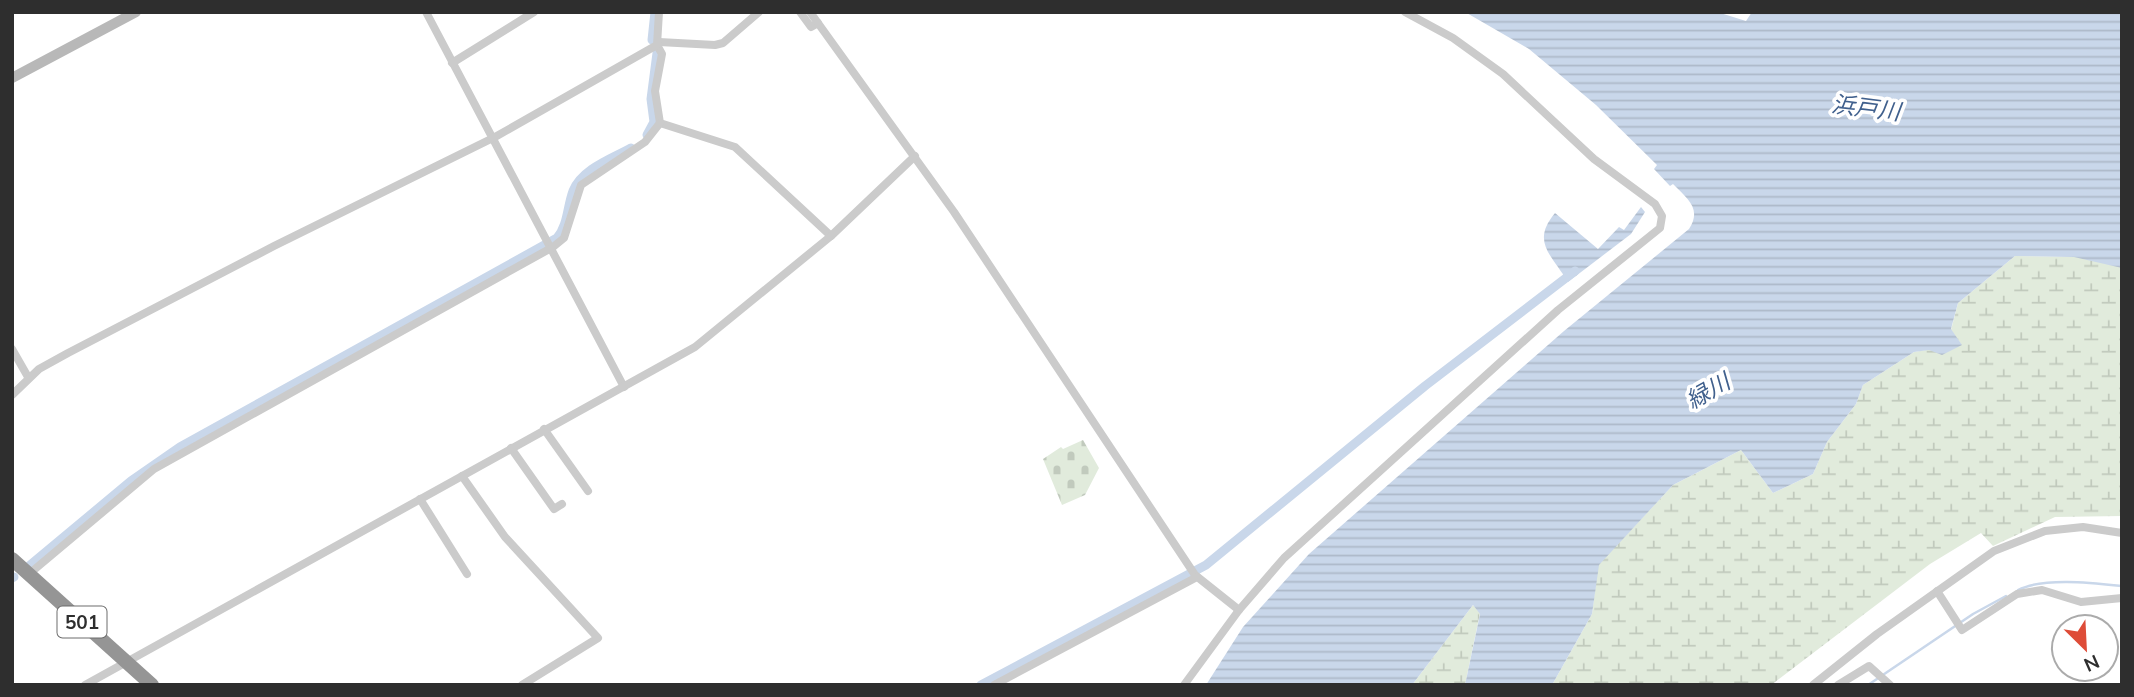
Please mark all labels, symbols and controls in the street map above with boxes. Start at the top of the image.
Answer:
water label: 浜戸川 [1830,89,1905,126]
water label: 緑川 [1681,365,1738,415]
road number: 501 [57,607,106,638]
north arrow [2050,613,2120,683]
text: N [2080,650,2103,677]

